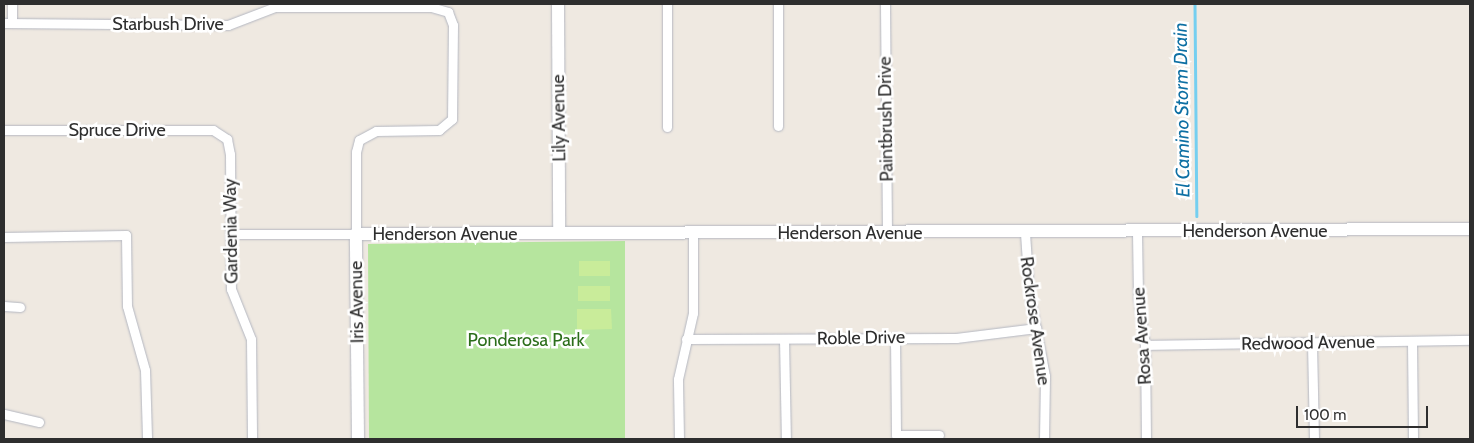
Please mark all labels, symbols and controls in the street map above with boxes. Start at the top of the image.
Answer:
street label: Starbush Drive [112,13,224,35]
water label: El Camino Storm Drain [1169,22,1195,198]
street label: Paintbrush Drive [874,56,898,182]
street label: Lily Avenue [547,74,571,162]
street label: Spruce Drive [68,119,166,141]
street label: Gardenia Way [219,178,243,284]
street label: Henderson Avenue [1182,220,1328,242]
street label: Henderson Avenue [777,222,923,244]
street label: Henderson Avenue [372,223,518,245]
street label: Rockrose Avenue [1015,255,1055,387]
street label: Iris Avenue [345,261,369,343]
street label: Rosa Avenue [1128,287,1156,385]
street label: Roble Drive [817,326,905,350]
park label: Ponderosa Park [467,329,585,351]
street label: Redwood Avenue [1241,331,1375,355]
scale bar [1299,396,1432,428]
text: 100 m [1304,406,1346,424]

